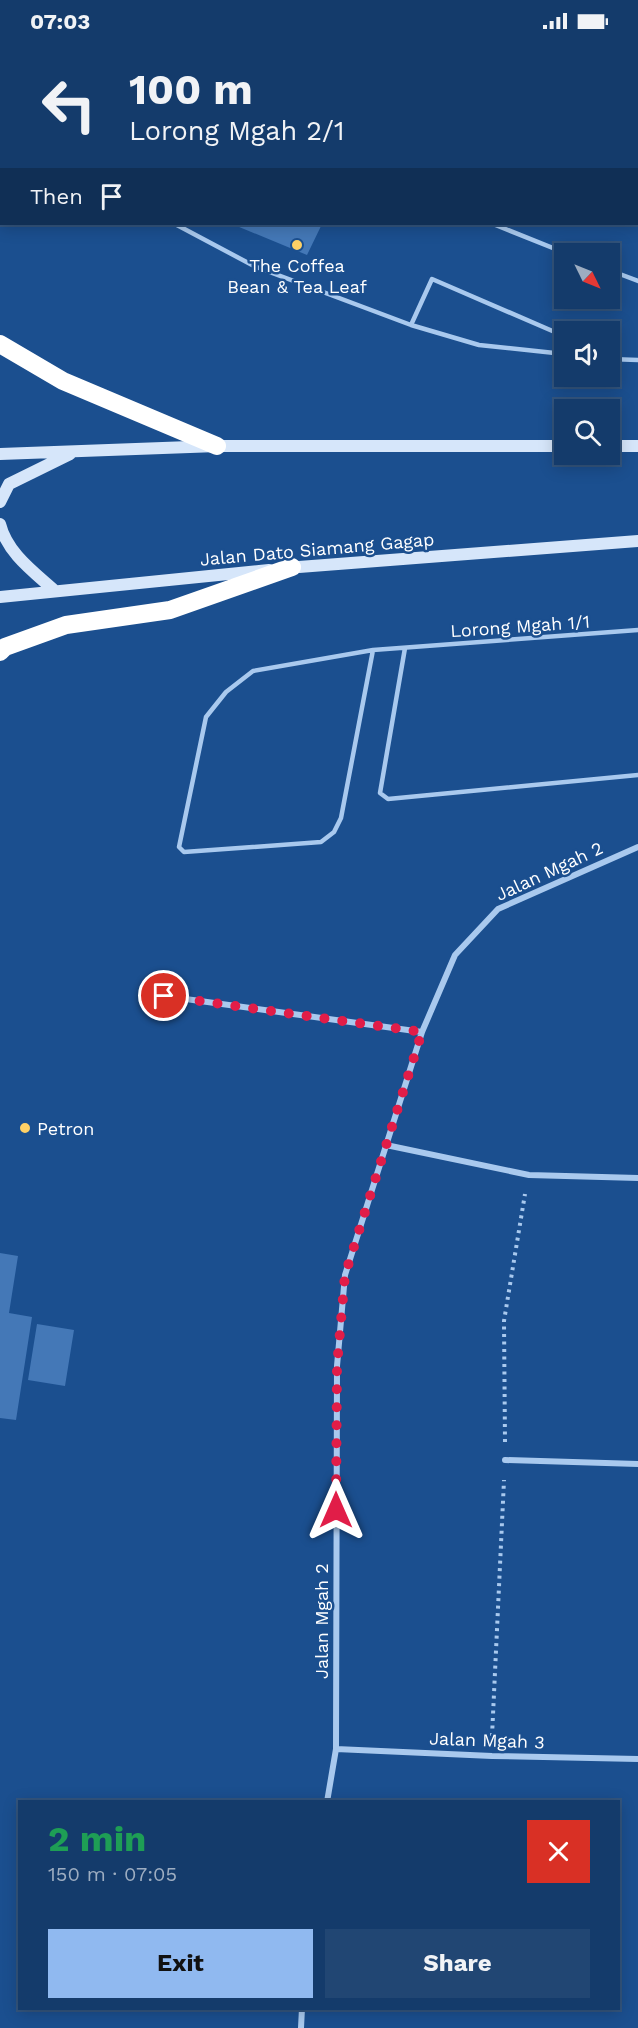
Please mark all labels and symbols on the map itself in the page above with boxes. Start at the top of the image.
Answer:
marker: The Coffea Bean & Tea Leaf [290,238,304,252]
north arrow [554,243,620,309]
place label: The Coffea Bean & Tea Leaf [227,255,367,297]
street label: Jalan Dato Siamang Gagap [199,528,435,570]
street label: Lorong Mgah 1/1 [450,611,590,641]
street label: Jalan Mgah 2 [492,837,606,905]
pin [138,970,189,1021]
place label: Petron [37,1118,94,1139]
marker: Petron [18,1121,32,1135]
position arrow [304,1478,368,1542]
street label: Jalan Mgah 2 [311,1563,332,1679]
street label: Jalan Mgah 3 [429,1727,545,1753]

